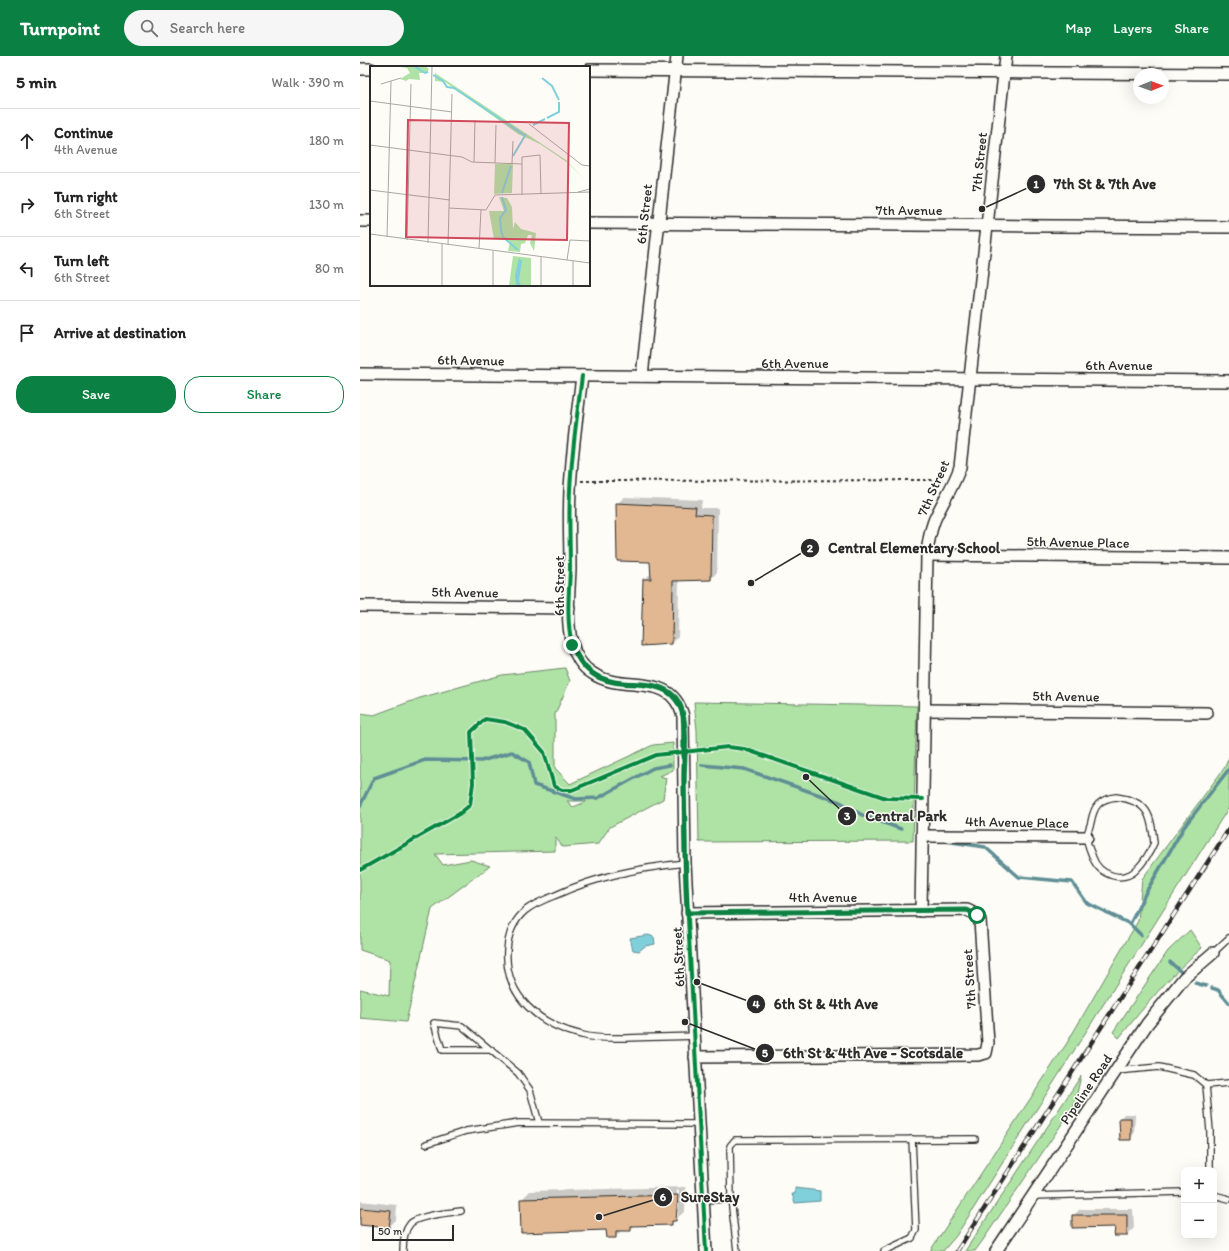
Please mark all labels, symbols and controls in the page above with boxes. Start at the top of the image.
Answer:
search box [124,10,404,46]
text: Turnpoint [20,17,100,40]
icon: search [138,17,160,39]
text: Search here [170,19,245,37]
text: Map [1066,20,1091,37]
text: Layers [1113,20,1152,37]
text: Share [1174,20,1209,37]
inset map [370,66,590,286]
north arrow [1133,68,1169,104]
text: 5 min [16,72,56,92]
text: Walk · 390 m [272,75,344,90]
text: Continue [54,124,113,142]
icon: ahead [16,130,38,152]
street label: 7th Street [968,131,991,193]
text: 180 m [309,133,344,148]
text: 4th Avenue [54,142,118,157]
callout: 7th St & 7th Ave [1026,171,1164,198]
text: 7th St & 7th Ave [1053,175,1156,193]
text: 1 [1033,177,1039,191]
street label: 6th Street [633,183,656,245]
text: Turn right [54,188,118,206]
icon: right [16,194,38,216]
text: 130 m [309,197,344,212]
street label: 7th Avenue [876,202,943,219]
text: 6th Street [54,206,110,221]
text: Turn left [54,252,109,270]
icon: left [16,258,38,280]
text: 80 m [315,261,344,276]
text: 6th Street [54,270,110,285]
icon: arrive [16,322,38,344]
text: Arrive at destination [54,324,186,342]
street label: 6th Avenue [437,351,505,370]
street label: 6th Avenue [761,355,829,372]
street label: 6th Avenue [1085,357,1153,374]
button: Save [16,376,176,413]
button: Share [184,376,344,413]
street label: 7th Street [914,457,953,519]
street label: 5th Avenue Place [1026,533,1130,552]
callout: Central Elementary School [800,534,1007,561]
text: Central Elementary School [828,539,1001,558]
text: 2 [807,541,814,555]
street label: 6th Street [551,556,568,616]
street label: 5th Avenue [431,583,499,602]
route end [563,636,581,654]
street label: 5th Avenue [1032,687,1100,706]
callout: Central Park [837,803,955,830]
text: Central Park [865,807,947,825]
text: 3 [844,809,851,823]
street label: 4th Avenue Place [965,813,1069,832]
street label: 4th Avenue [789,889,857,906]
route start [968,906,986,924]
street label: 6th Street [668,926,689,987]
street label: 7th Street [959,949,980,1009]
callout: 6th St & 4th Ave [746,991,887,1018]
text: 6th St & 4th Ave [774,995,878,1013]
text: 4 [752,997,760,1011]
callout: 6th St & 4th Ave - Scotsdale [755,1039,971,1066]
text: 6th St & 4th Ave - Scotsdale [783,1044,963,1062]
text: 5 [762,1046,769,1060]
street label: Pipeline Road [1057,1051,1116,1128]
map controls [1181,1167,1217,1239]
button: + [1181,1167,1217,1203]
callout: SureStay [653,1183,748,1210]
text: SureStay [681,1188,740,1207]
text: 6 [660,1190,667,1204]
button: − [1181,1203,1217,1239]
scale bar [372,1223,454,1242]
text: 50 m [378,1225,402,1238]

